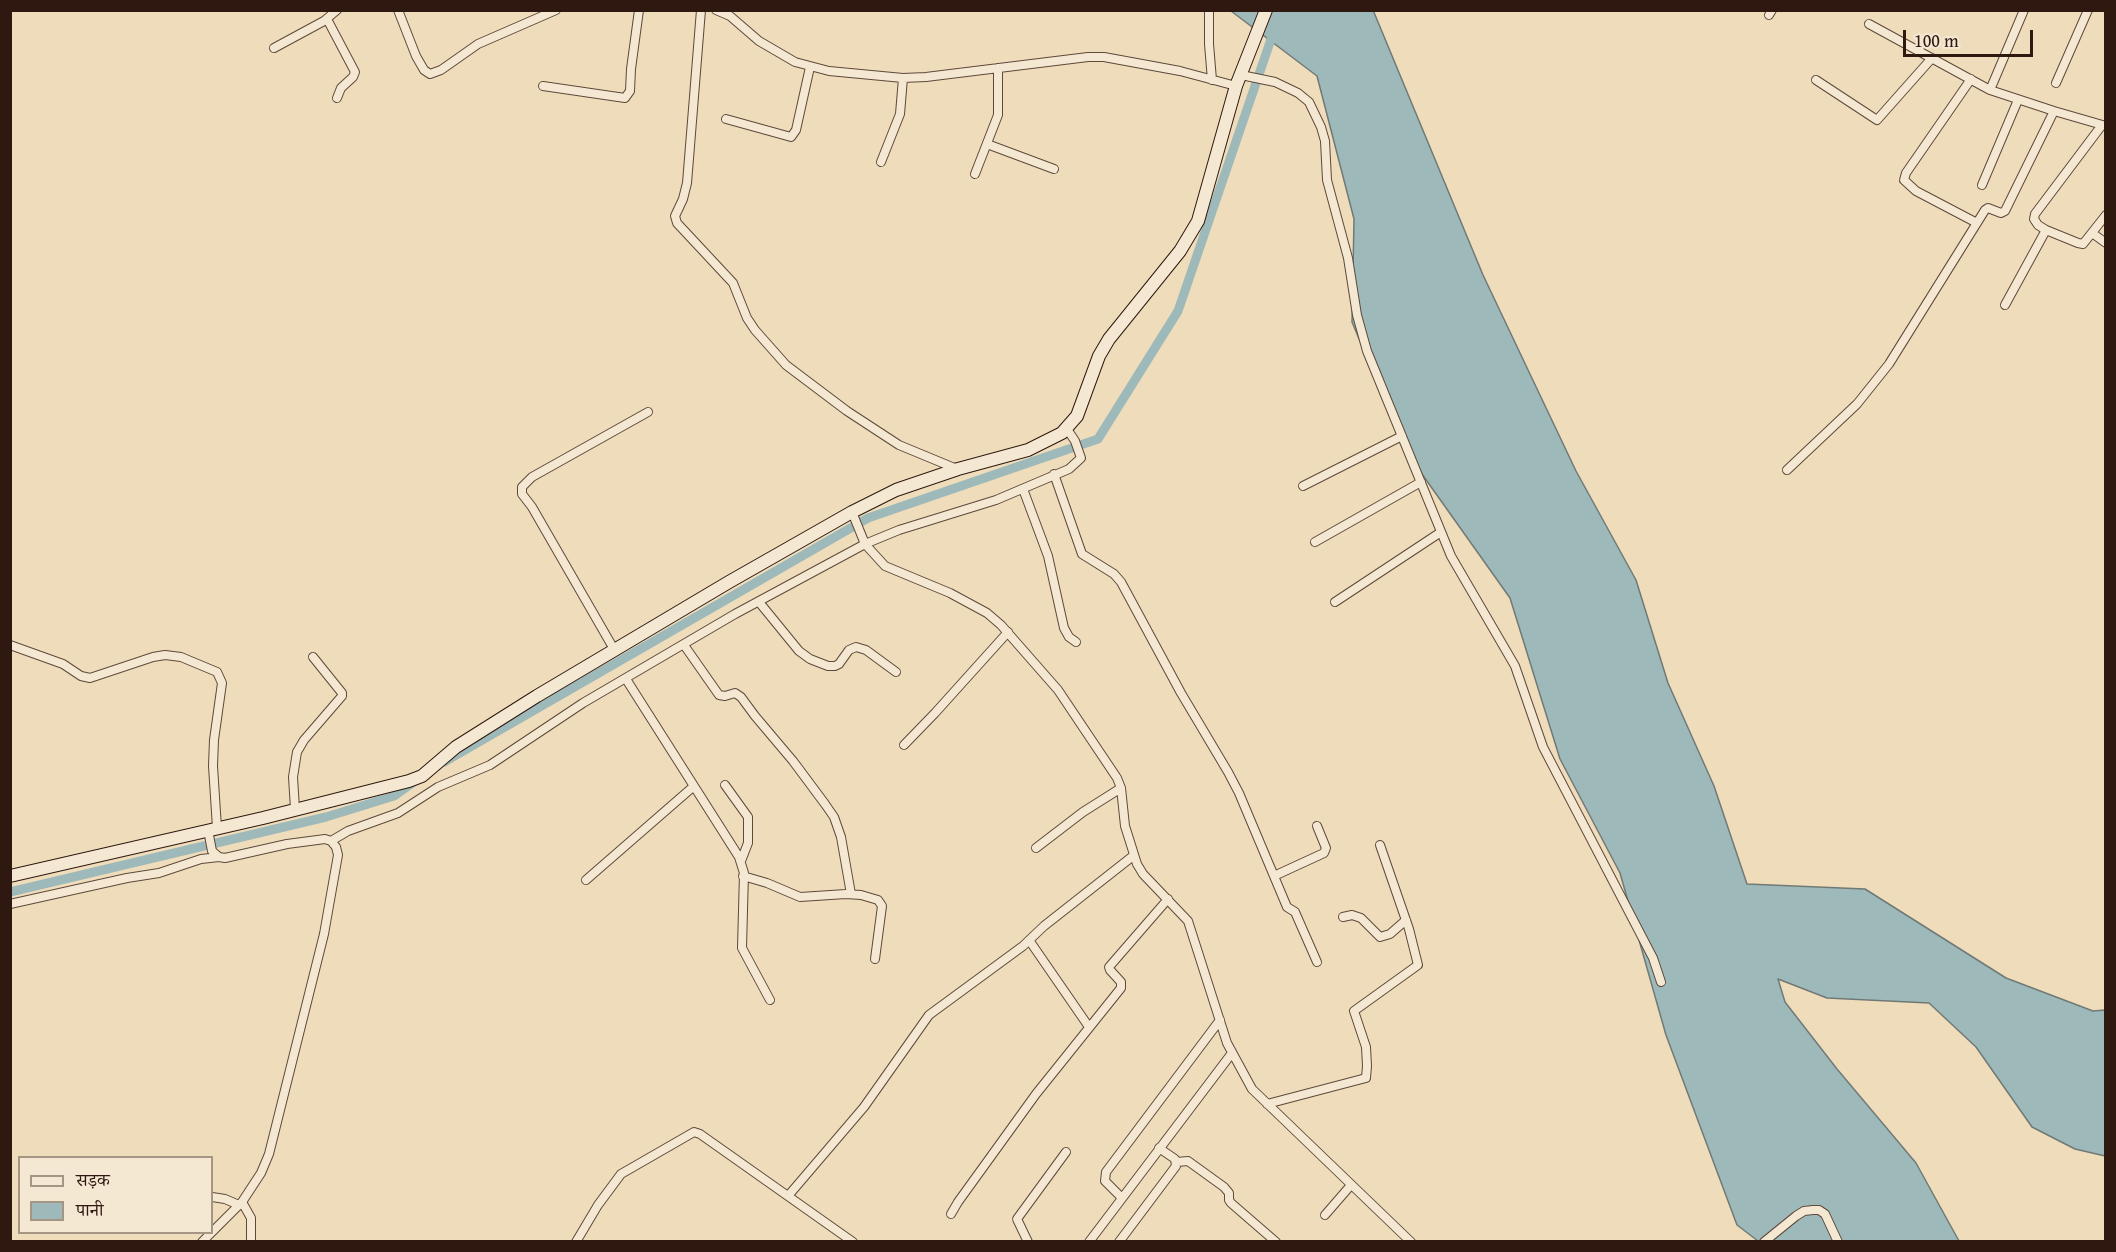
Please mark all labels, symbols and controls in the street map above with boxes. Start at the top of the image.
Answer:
scale bar [1906,18,2036,56]
text: 100 m [1914,27,1959,54]
legend [18,1156,213,1234]
text: सड़क [76,1166,110,1193]
text: पानी [76,1196,103,1223]

